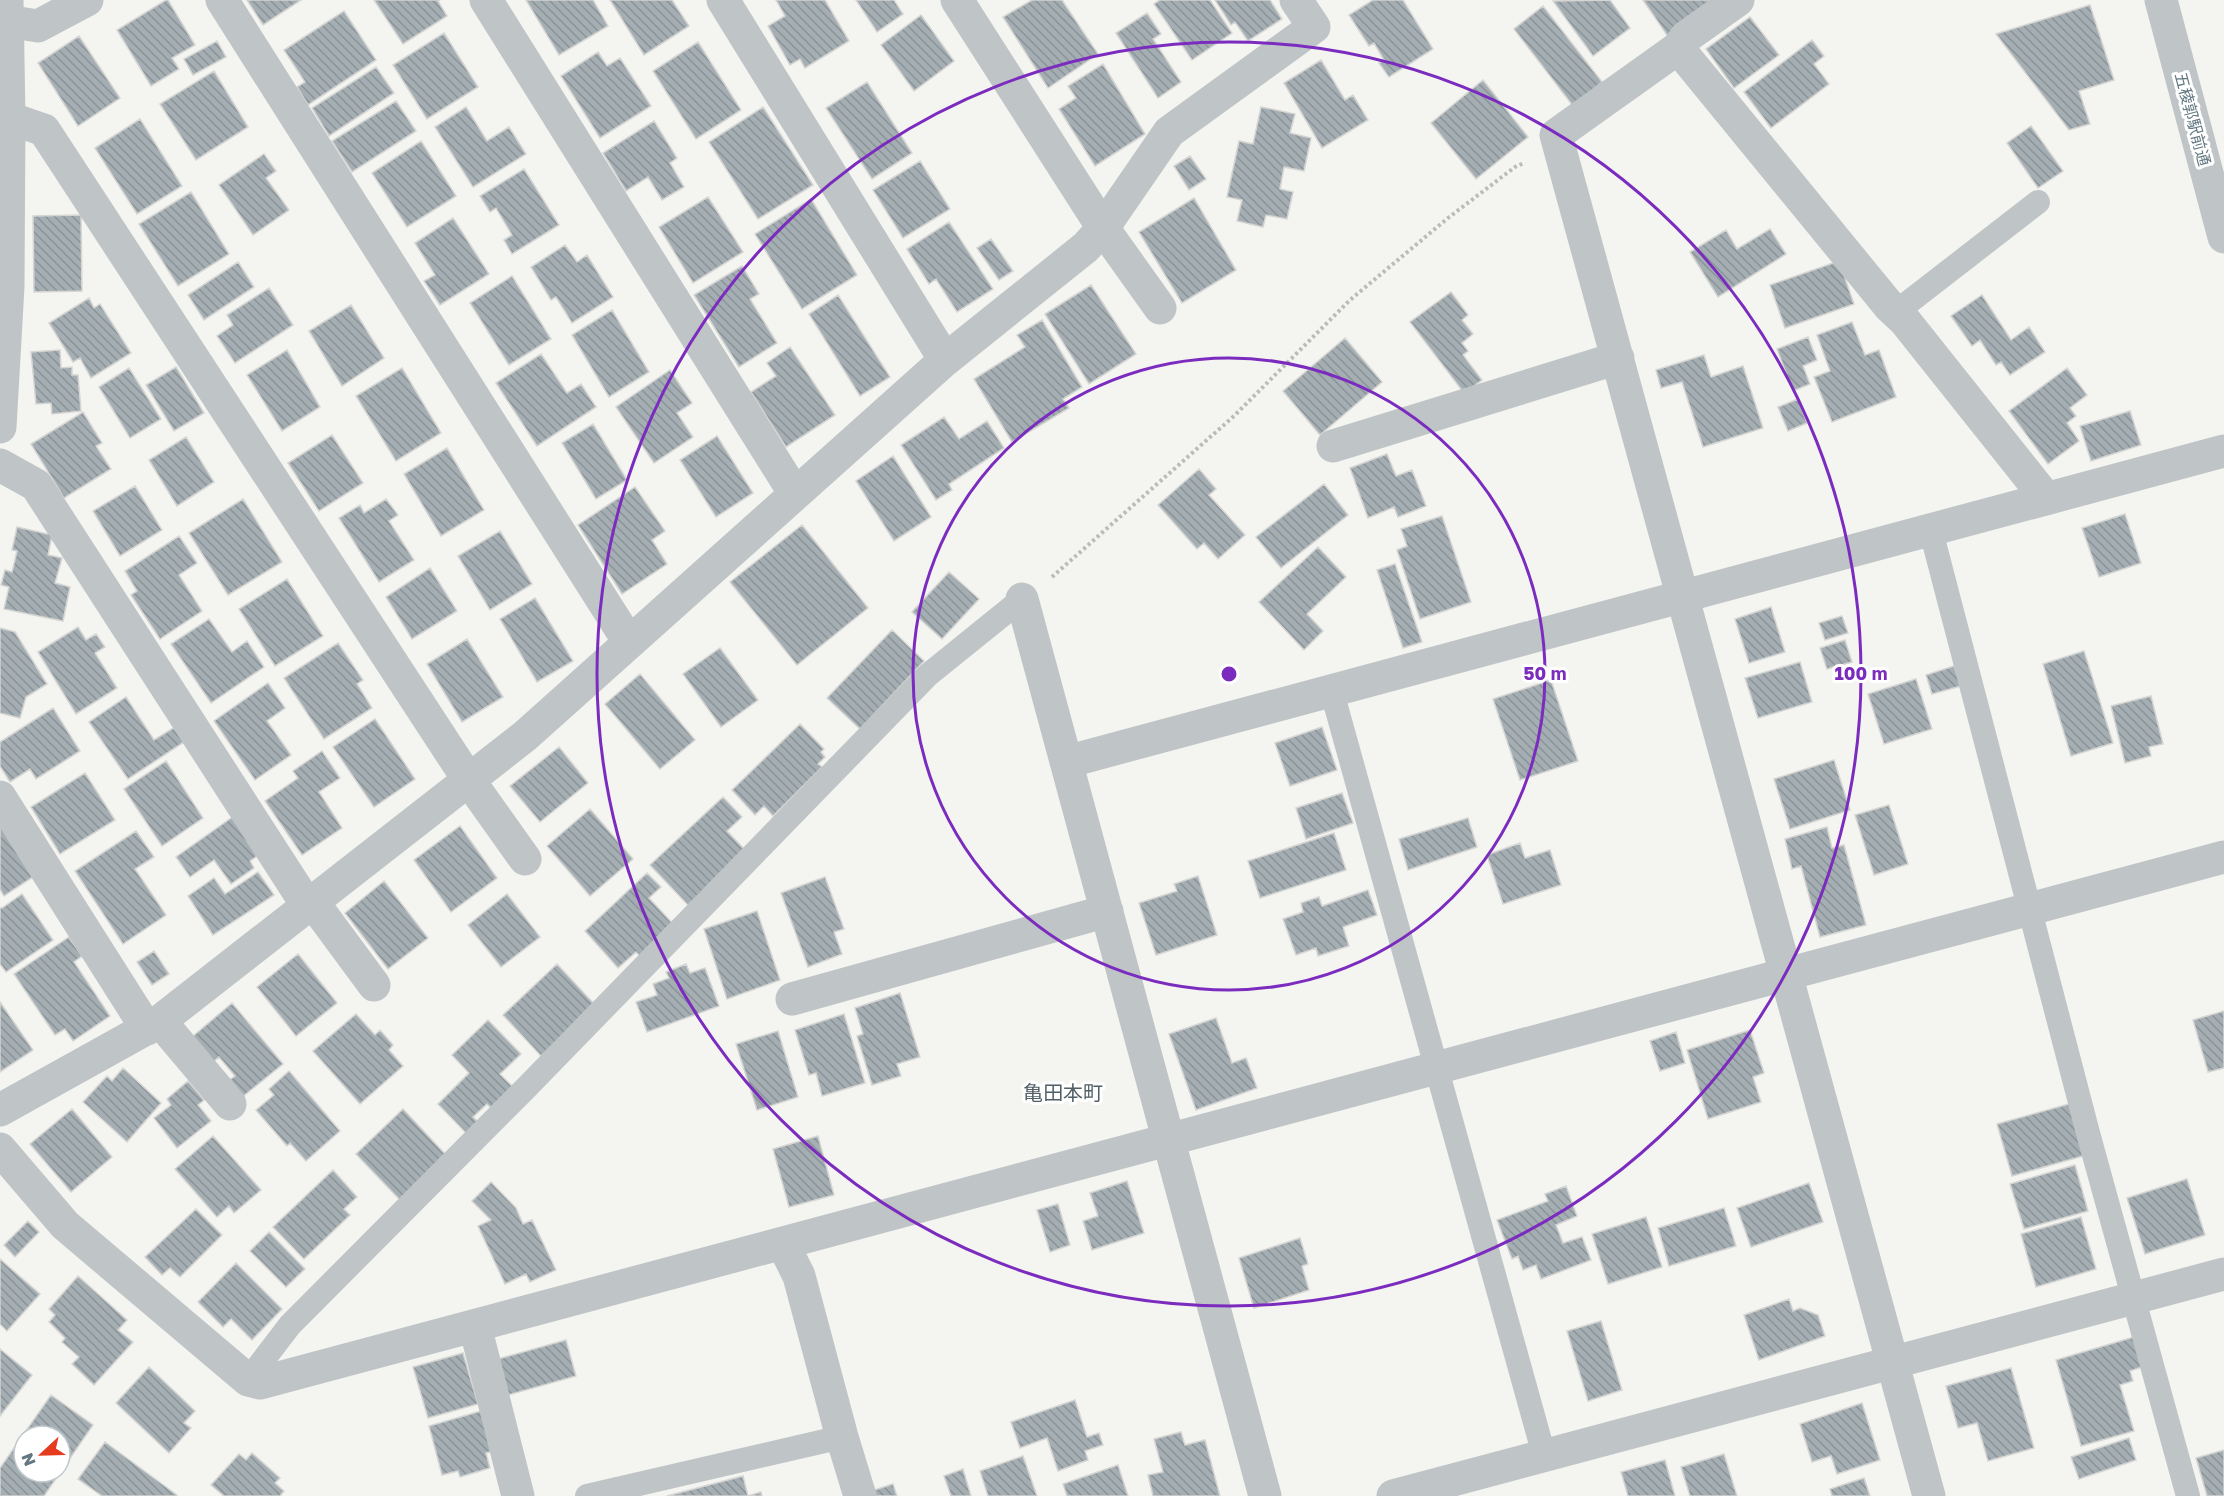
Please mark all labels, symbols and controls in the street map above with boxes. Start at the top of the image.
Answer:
street label: 五稜郭駅前通 [2171,70,2215,168]
text: 50 m [1524,662,1566,684]
text: 100 m [1835,662,1887,684]
centre of rings [1219,664,1239,684]
district label: 亀田本町 [1023,1080,1103,1104]
north arrow [12,1424,72,1484]
text: N [17,1450,40,1469]

